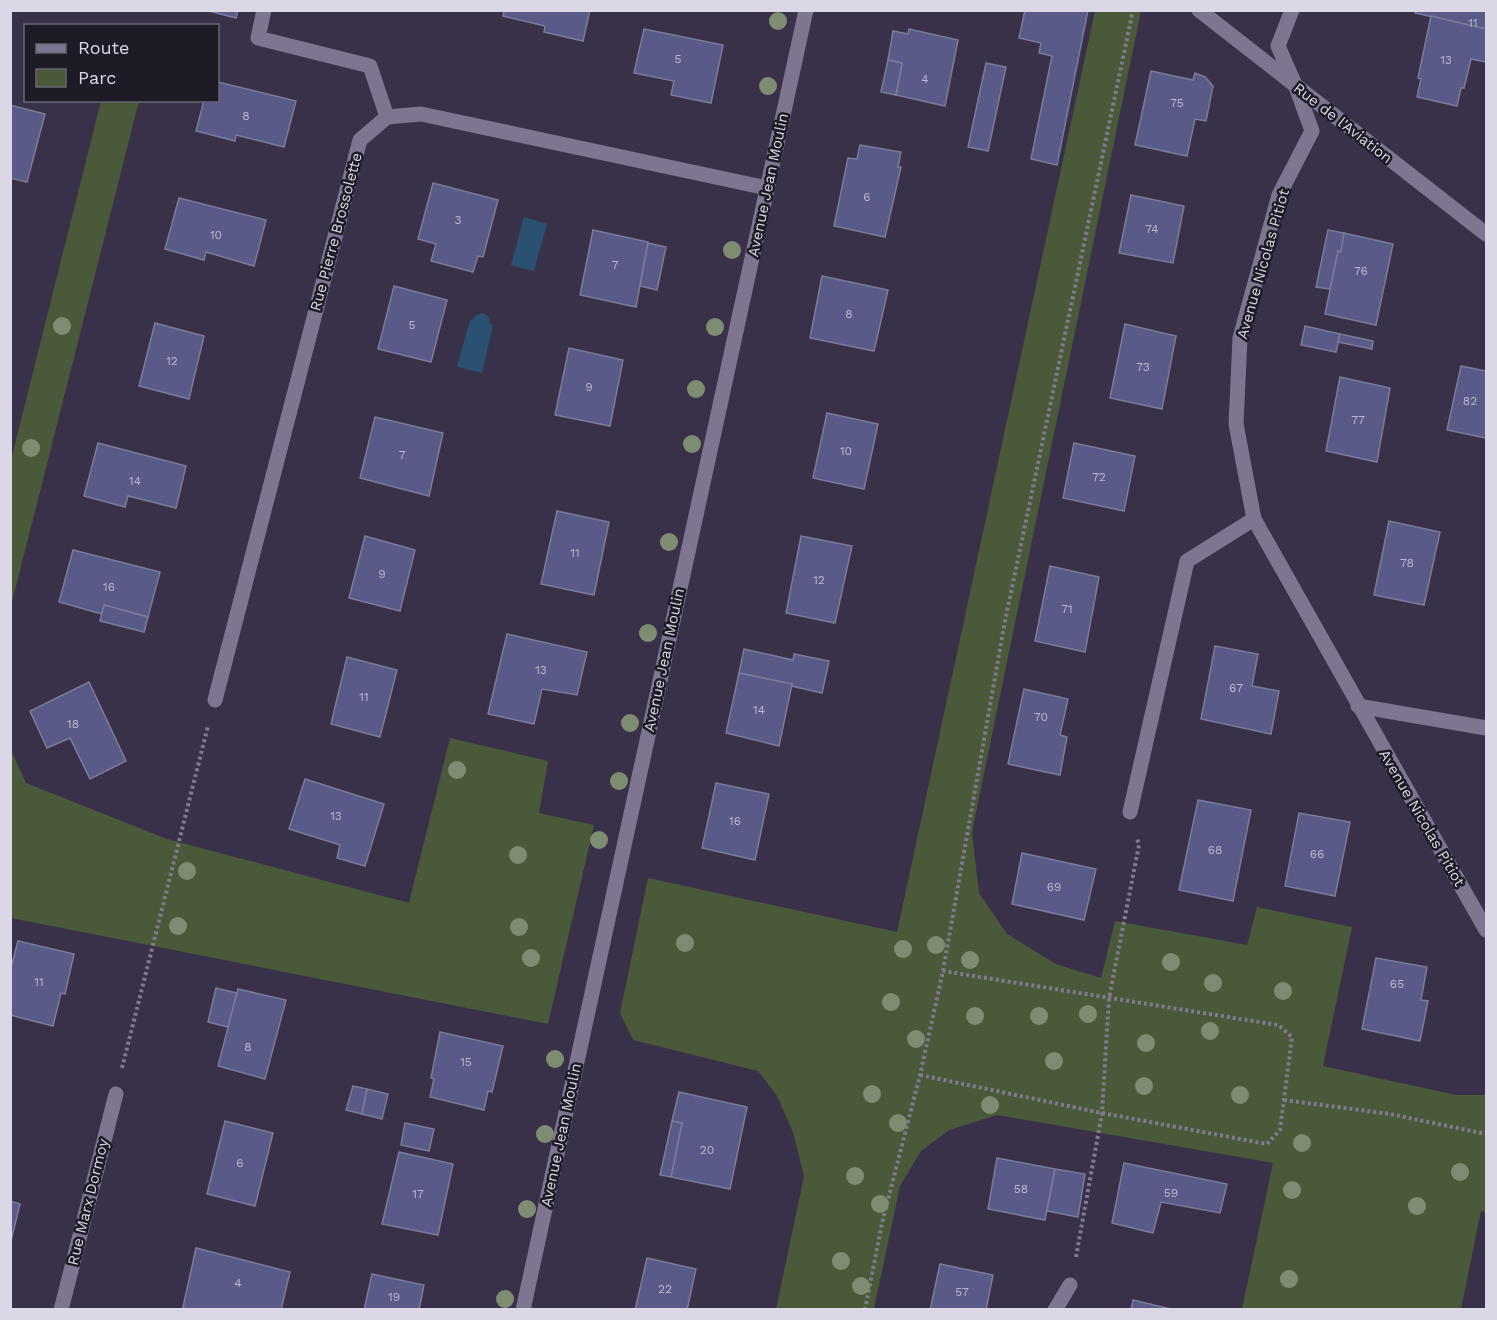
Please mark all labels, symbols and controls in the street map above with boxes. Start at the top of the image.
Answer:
house number: 11 [1468,16,1478,30]
legend [24,24,219,102]
text: Route [78,37,130,58]
house number: 5 [675,52,682,66]
house number: 13 [1440,53,1452,67]
text: Parc [78,67,116,88]
house number: 4 [921,72,929,86]
street label: Rue de l'Aviation [1290,79,1396,167]
house number: 75 [1170,96,1184,110]
house number: 8 [242,109,250,123]
street label: Avenue Jean Moulin [744,111,792,259]
street label: Rue Pierre Brossolette [306,151,366,313]
street label: Avenue Nicolas Pitiot [1233,186,1293,341]
house number: 6 [863,190,871,204]
house number: 3 [455,213,462,227]
house number: 74 [1145,222,1159,236]
house number: 10 [210,228,222,242]
house number: 7 [612,258,619,272]
house number: 76 [1354,264,1368,278]
house number: 8 [845,307,853,321]
house number: 5 [409,318,416,332]
house number: 12 [166,354,178,368]
house number: 73 [1136,360,1150,374]
house number: 9 [585,380,593,394]
house number: 82 [1463,394,1477,408]
house number: 77 [1351,413,1365,427]
house number: 10 [840,444,852,458]
house number: 7 [399,448,406,462]
house number: 72 [1092,470,1106,484]
house number: 14 [129,474,141,488]
house number: 11 [570,546,580,560]
house number: 78 [1400,556,1414,570]
house number: 9 [378,567,386,581]
house number: 12 [813,573,825,587]
house number: 16 [103,580,115,594]
street label: Avenue Jean Moulin [640,586,688,734]
house number: 71 [1061,602,1073,616]
house number: 13 [535,663,547,677]
house number: 67 [1229,681,1243,695]
house number: 11 [359,690,369,704]
house number: 14 [753,703,765,717]
house number: 70 [1034,710,1048,724]
house number: 18 [67,717,79,731]
street label: Avenue Nicolas Pitiot [1375,746,1469,890]
house number: 13 [330,809,342,823]
house number: 16 [729,814,741,828]
house number: 68 [1208,843,1222,857]
house number: 66 [1310,847,1324,861]
house number: 69 [1047,880,1061,894]
house number: 11 [34,975,44,989]
house number: 65 [1390,977,1404,991]
house number: 8 [244,1040,252,1054]
house number: 15 [460,1055,472,1069]
street label: Avenue Jean Moulin [537,1061,585,1209]
street label: Rue Marx Dormoy [64,1137,112,1267]
house number: 20 [700,1143,714,1157]
house number: 6 [236,1156,244,1170]
house number: 58 [1014,1182,1028,1196]
house number: 59 [1164,1186,1178,1200]
house number: 17 [412,1187,424,1201]
house number: 4 [234,1276,242,1290]
house number: 22 [658,1282,672,1296]
house number: 57 [955,1285,969,1299]
house number: 19 [388,1290,400,1304]

